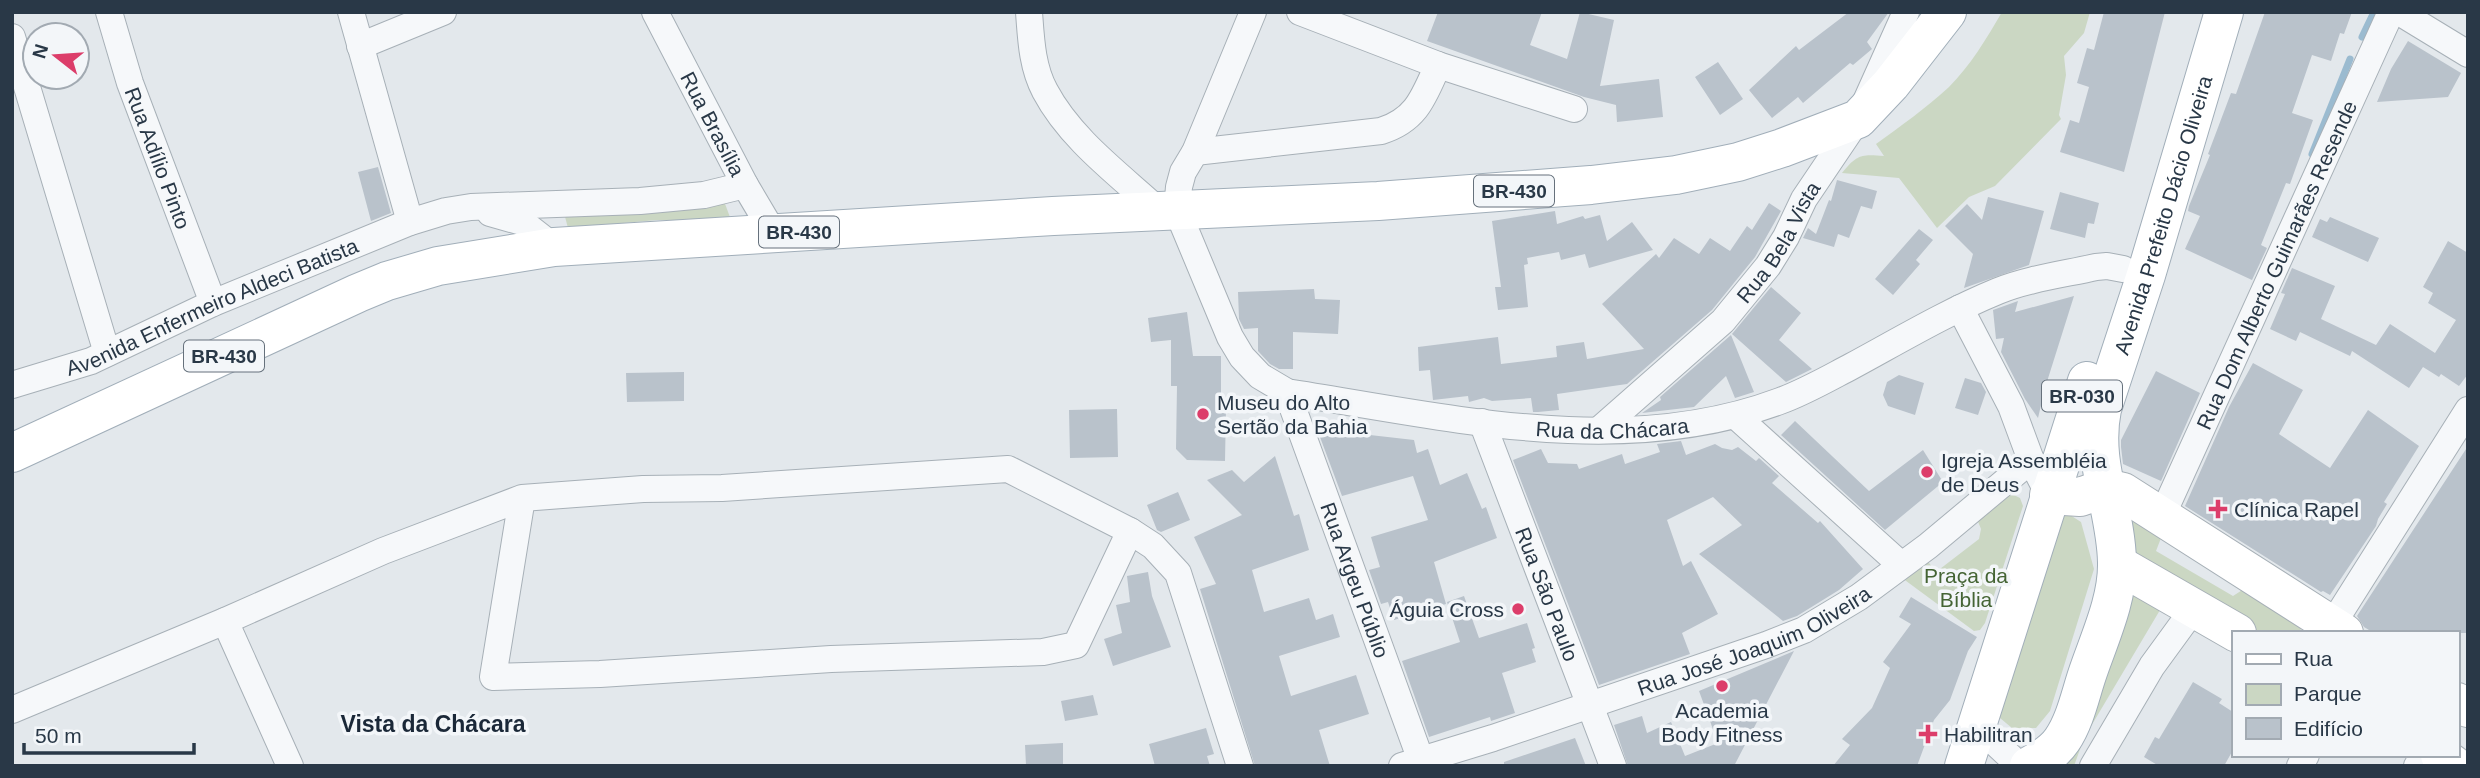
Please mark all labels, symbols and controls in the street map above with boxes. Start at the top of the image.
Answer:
north arrow [21,21,91,91]
text: N [28,42,52,61]
street label: Rua Brasília [677,68,750,180]
street label: Avenida Prefeito Dácio Oliveira [2109,72,2216,357]
street label: Rua Adílio Pinto [121,84,195,232]
street label: Rua Dom Alberto Guimarães Resende [2192,97,2361,433]
road number: BR-430 [1474,176,1554,206]
street label: Rua Bela Vista [1732,177,1824,307]
road number: BR-430 [759,216,839,248]
street label: Avenida Enfermeiro Aldeci Batista [63,233,361,379]
road number: BR-430 [184,340,264,372]
road number: BR-030 [2042,380,2122,412]
place label: Museu do Alto Sertão da Bahia [1217,391,1368,438]
marker: Museu do Alto Sertão da Bahia [1195,406,1211,422]
street label: Rua da Chácara [1535,413,1690,442]
place label: Igreja Assembléia de Deus [1941,449,2107,496]
marker: Igreja Assembléia de Deus [1919,464,1935,480]
place label: Clínica Rapel [2234,498,2359,521]
street label: Rua Argeu Públio [1317,499,1394,661]
marker: Clínica Rapel [2208,499,2228,519]
street label: Rua São Paulo [1512,524,1583,664]
park label: Praça da Bíblia [1924,564,2008,611]
street label: Rua José Joaquim Oliveira [1634,581,1875,699]
place label: Águia Cross [1390,598,1504,621]
marker: Águia Cross [1510,601,1526,617]
legend [2232,631,2459,757]
text: Rua [2294,647,2333,670]
marker: Academia Body Fitness [1714,678,1730,694]
text: Parque [2294,682,2362,705]
place label: Academia Body Fitness [1661,699,1783,746]
district label: Vista da Chácara [341,711,526,737]
scale bar [24,712,194,756]
text: Edifício [2294,717,2363,740]
place label: Habilitran [1944,723,2033,746]
text: 50 m [35,724,82,747]
marker: Habilitran [1918,724,1938,744]

